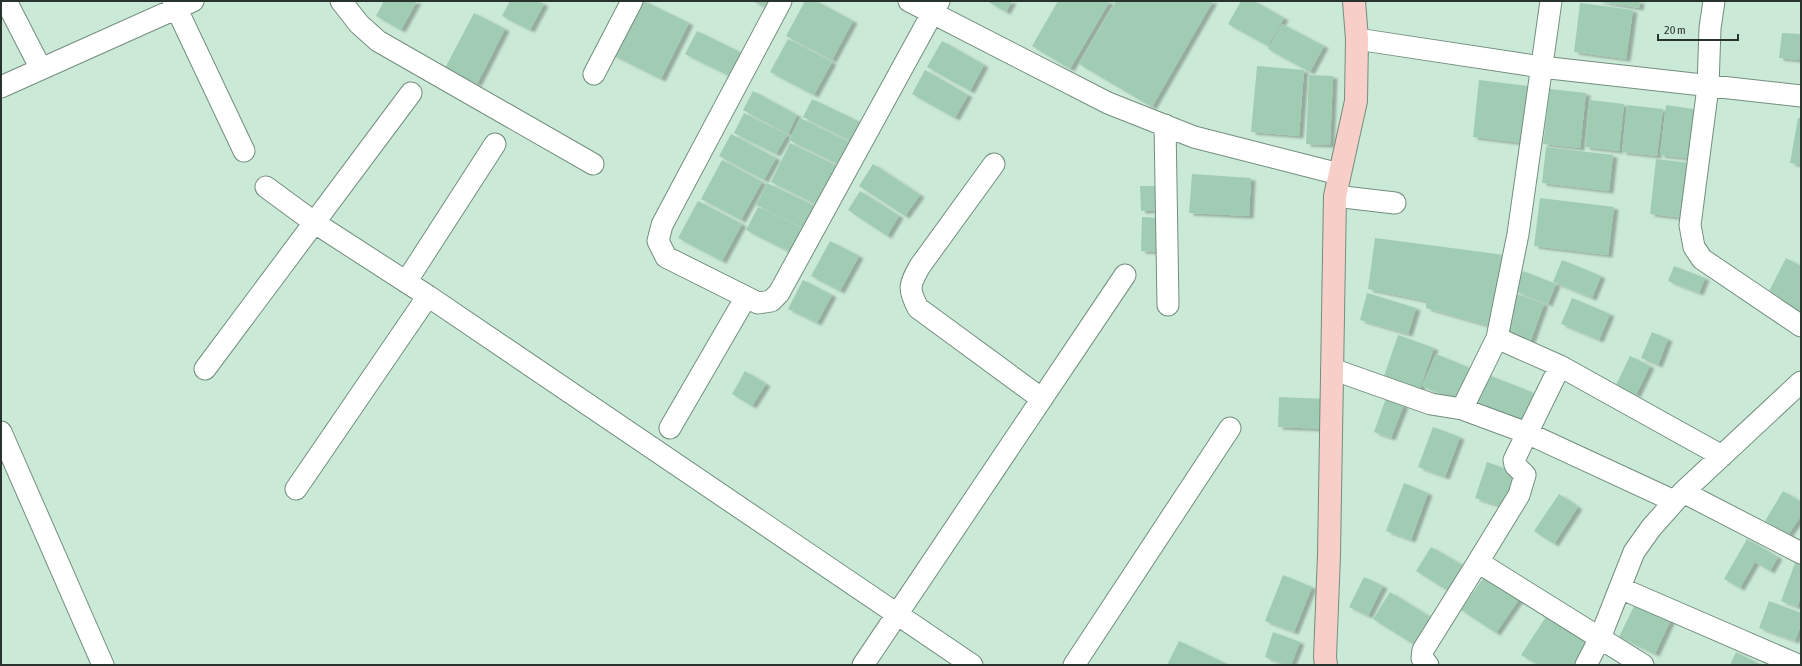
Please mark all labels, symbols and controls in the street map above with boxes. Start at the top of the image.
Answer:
scale bar [1658,16,1738,42]
text: 20 m [1664,23,1686,37]

